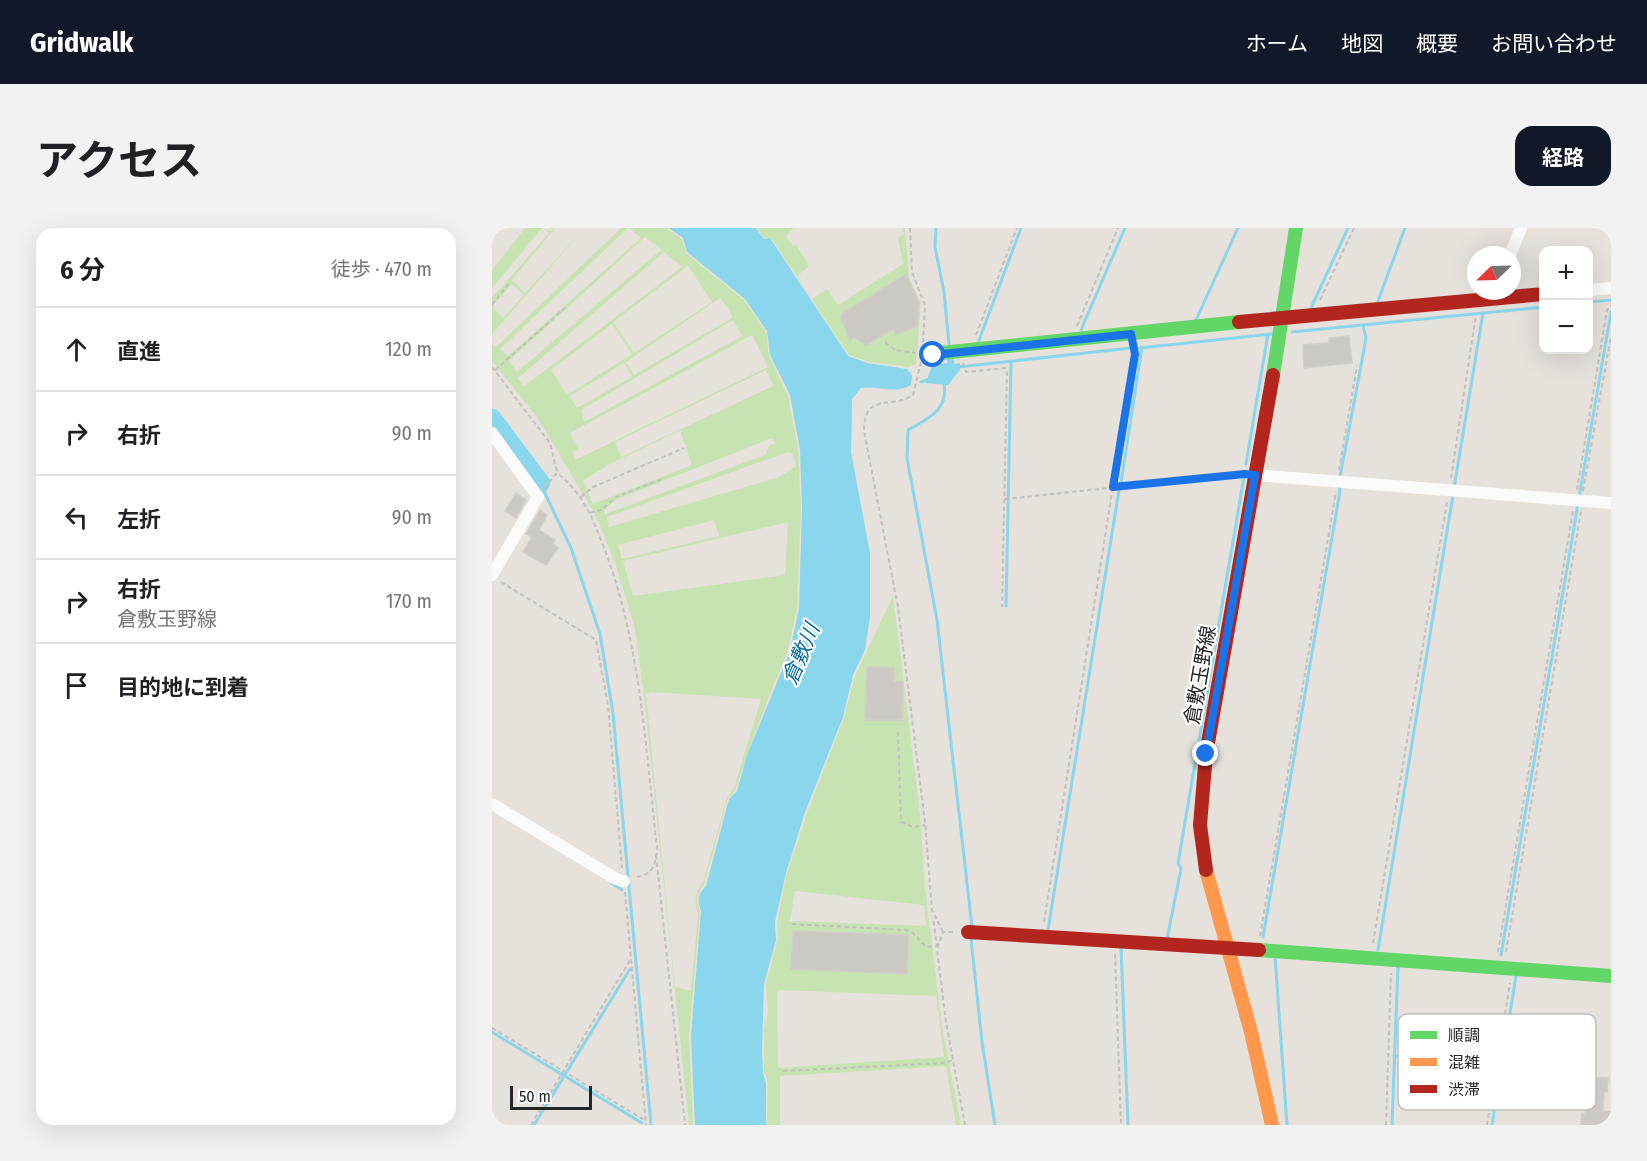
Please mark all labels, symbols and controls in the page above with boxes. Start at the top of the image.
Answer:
text: Gridwalk [30,26,134,59]
text: ホーム [1246,31,1308,57]
text: 地図 [1341,31,1383,57]
text: 概要 [1416,31,1458,57]
text: お問い合わせ [1491,31,1617,57]
button: 経路 [1515,126,1611,186]
text: アクセス [36,136,202,186]
north arrow [1467,246,1521,300]
map controls [1539,246,1593,354]
button: + [1539,246,1593,300]
text: 6 分 [60,255,105,286]
text: 徒歩 · 470 m [331,257,432,281]
button: − [1539,300,1593,354]
icon: ahead [60,333,93,366]
text: 120 m [385,337,432,361]
text: 直進 [117,338,161,365]
route start [919,341,945,367]
icon: right [60,417,93,450]
text: 90 m [392,421,432,445]
text: 右折 [117,422,161,449]
icon: left [60,501,93,534]
text: 90 m [392,505,432,529]
text: 左折 [117,506,161,533]
text: 右折 [117,576,161,603]
icon: right [60,585,93,618]
text: 170 m [386,589,432,613]
text: 倉敷玉野線 [117,607,217,631]
water label: 倉敷川 [777,618,826,688]
street label: 倉敷玉野線 [1179,624,1221,726]
icon: arrive [60,669,93,702]
text: 目的地に到着 [117,674,249,701]
route end [1192,740,1218,766]
legend [1398,1014,1596,1110]
text: 順調 [1448,1026,1480,1045]
text: 混雑 [1448,1053,1480,1072]
text: 渋滞 [1448,1080,1480,1099]
scale bar [510,1083,592,1110]
text: 50 m [519,1087,551,1106]

